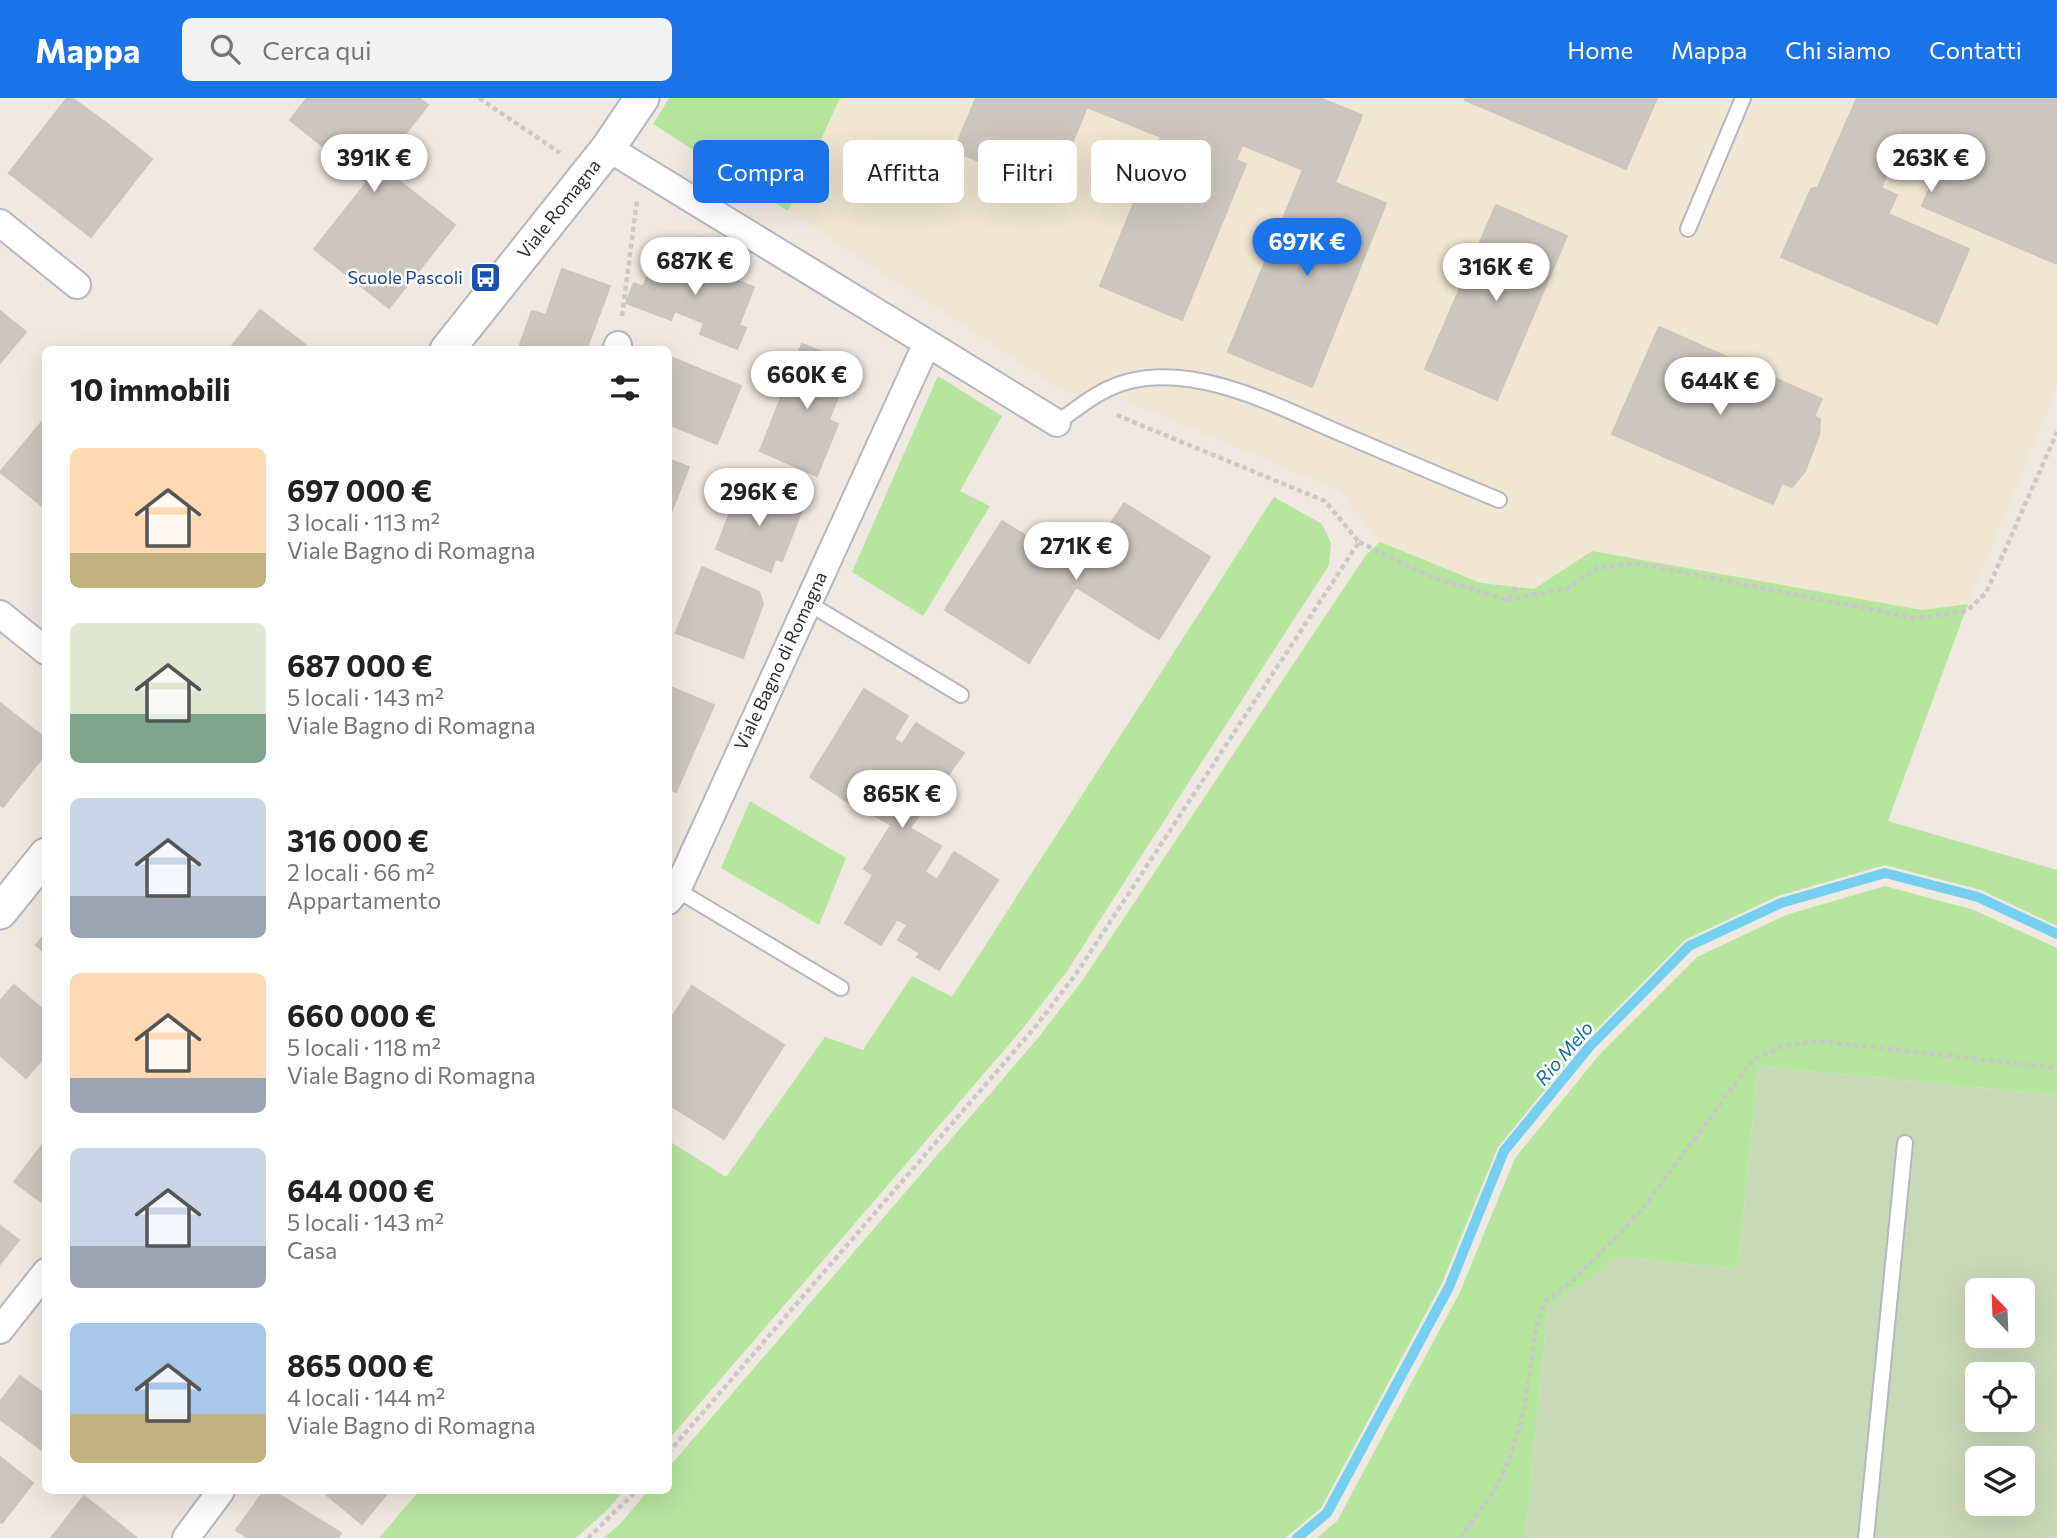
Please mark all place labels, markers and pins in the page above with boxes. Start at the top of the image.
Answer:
pin: 391K € [317,134,431,194]
pin: 263K € [1874,134,1988,194]
pin: 697K € [1250,218,1364,278]
pin: 687K € [638,238,752,297]
pin: 316K € [1439,244,1553,303]
bus stop icon: Scuole Pascoli [469,261,503,295]
place label: Scuole Pascoli [347,266,463,288]
pin: 660K € [750,352,864,411]
pin: 644K € [1663,358,1777,417]
pin: 296K € [702,468,816,528]
pin: 271K € [1019,522,1133,582]
pin: 865K € [845,770,959,830]

